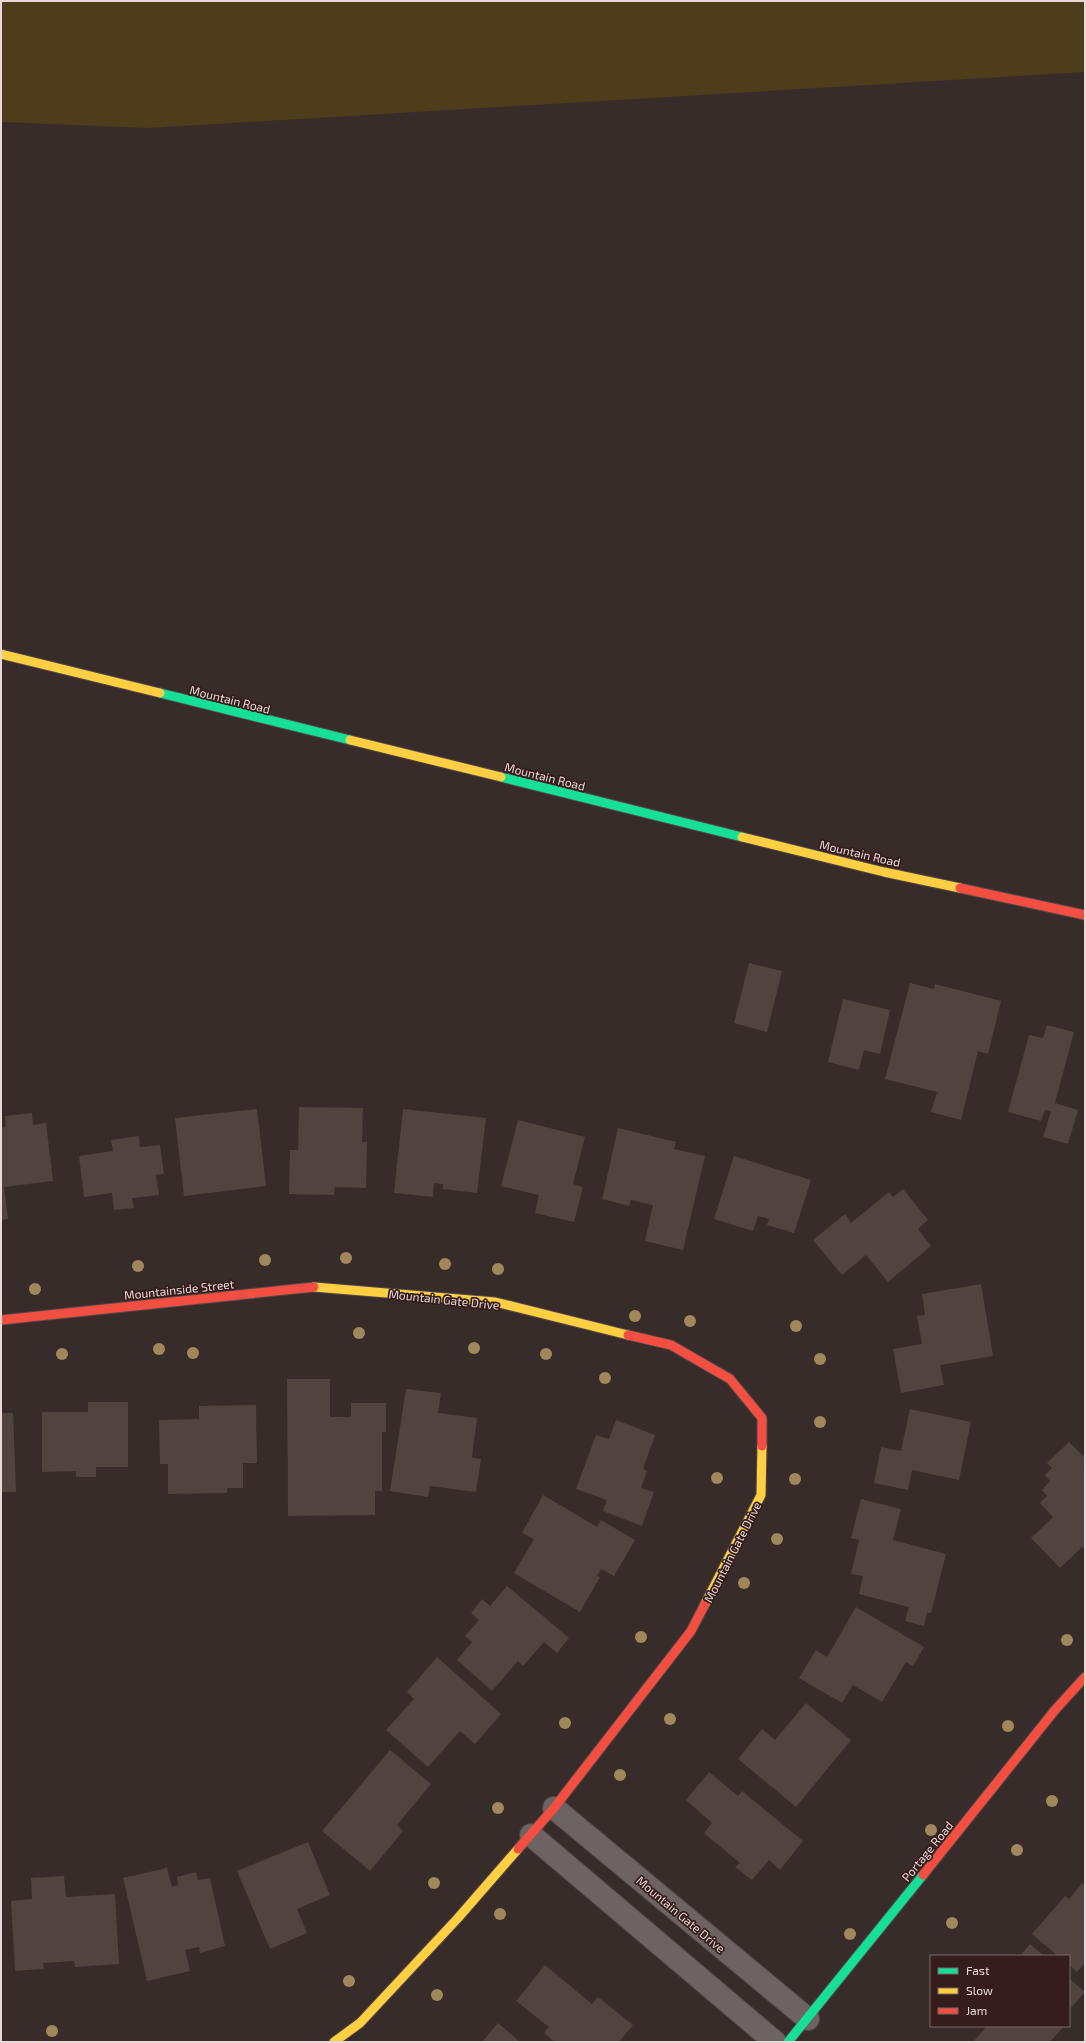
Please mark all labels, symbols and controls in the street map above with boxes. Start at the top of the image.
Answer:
street label: Mountain Road [188,682,272,716]
street label: Mountain Road [503,759,587,793]
street label: Mountain Road [818,837,902,869]
street label: Mountainside Street [123,1276,235,1302]
street label: Mountain Gate Drive [388,1286,500,1312]
street label: Mountain Gate Drive [701,1499,763,1605]
street label: Portage Road [899,1818,955,1884]
street label: Mountain Gate Drive [634,1873,728,1955]
legend [930,1955,1070,2027]
text: Fast [966,1963,990,1977]
text: Slow [966,1983,993,1997]
text: Jam [966,2003,987,2017]

